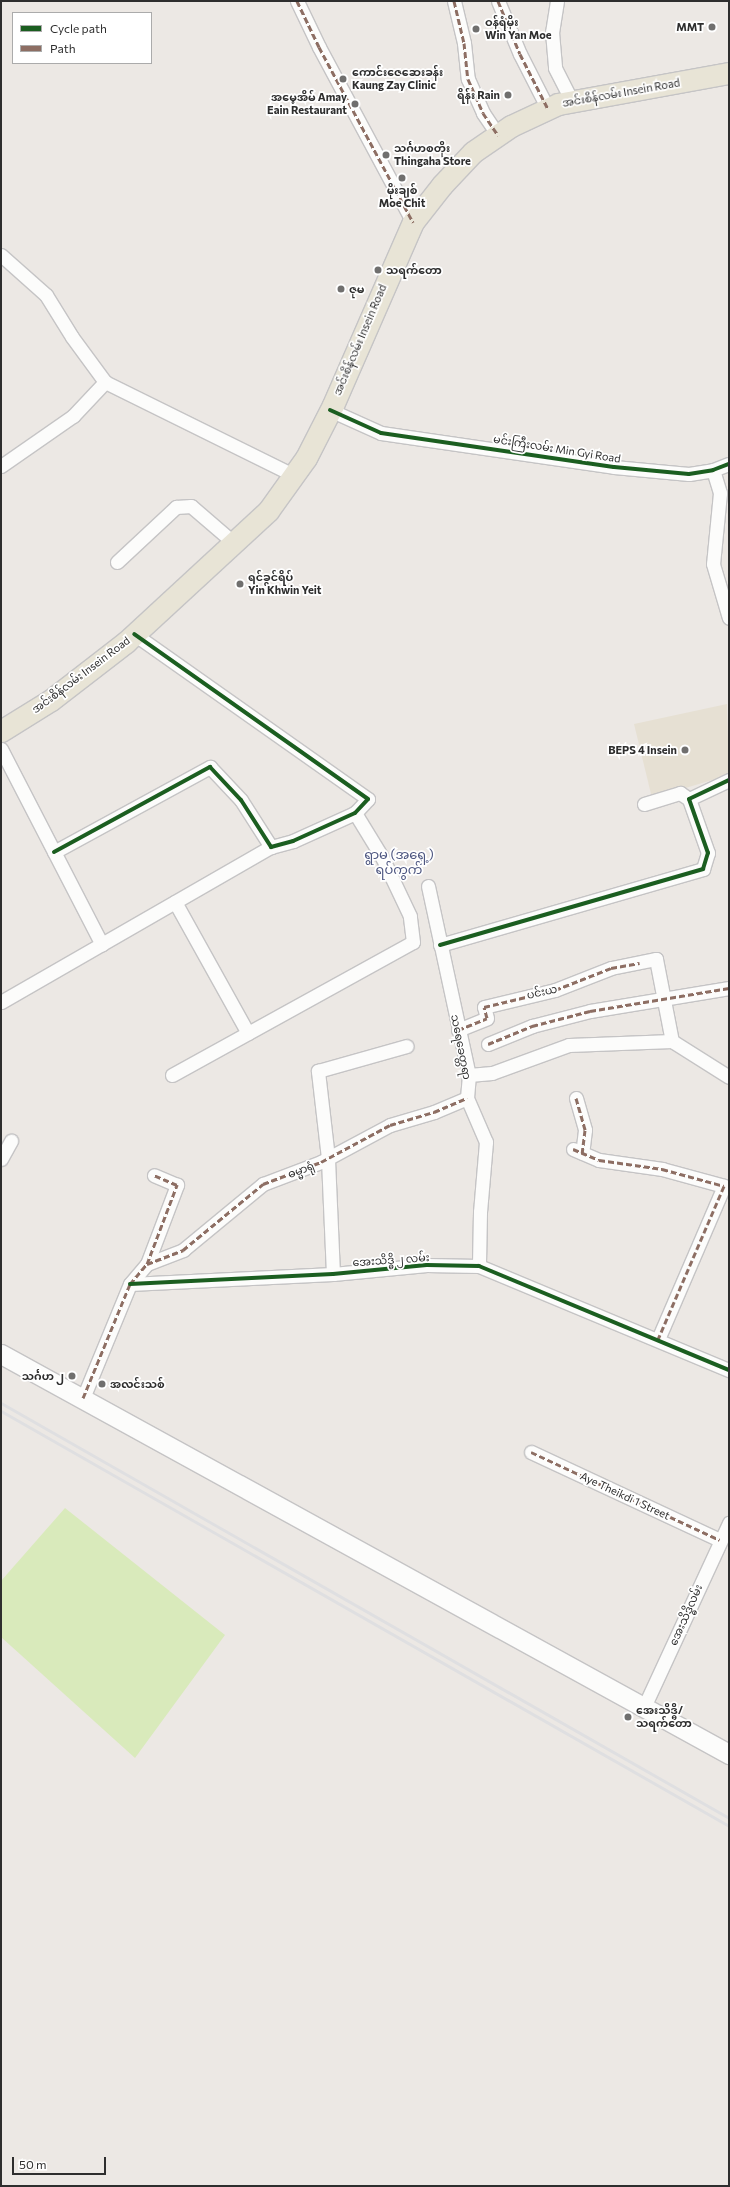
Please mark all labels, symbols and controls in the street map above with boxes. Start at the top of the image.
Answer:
legend [12,12,152,64]
place label: ဝန်ရံမိုး Win Yan Moe [485,16,552,42]
place label: MMT [676,20,704,34]
text: Cycle path [50,21,107,35]
marker: MMT [707,22,717,32]
marker: ဝန်ရံမိုး Win Yan Moe [470,23,482,35]
text: Path [50,41,76,55]
place label: ကောင်းဇေဆေးခန်း Kaung Zay Clinic [352,66,443,92]
marker: ကောင်းဇေဆေးခန်း Kaung Zay Clinic [337,73,349,85]
street label: အင်းစိန်လမ်း Insein Road [561,76,681,110]
place label: ရိန်း Rain [457,88,500,102]
marker: ရိန်း Rain [503,90,513,100]
place label: အမေ့အိမ် Amay Eain Restaurant [267,91,347,117]
marker: အမေ့အိမ် Amay Eain Restaurant [350,99,360,109]
place label: သင်္ဂဟစတိုး Thingaha Store [394,142,471,168]
marker: သင်္ဂဟစတိုး Thingaha Store [381,150,391,160]
marker: မိုးချစ် Moe Chit [397,173,407,183]
place label: မိုးချစ် Moe Chit [379,184,425,210]
place label: သရက်တော [386,263,442,277]
marker: သရက်တော [373,265,383,275]
place label: ဇုမ [349,282,364,296]
street label: အင်းစိန်လမ်း Insein Road [331,283,389,397]
marker: ဇုမ [336,284,346,294]
street label: မင်းကြီးလမ်း Min Gyi Road [492,432,622,466]
place label: ရင်ခွင်ရိပ် Yin Khwin Yeit [248,571,322,597]
marker: ရင်ခွင်ရိပ် Yin Khwin Yeit [235,579,245,589]
street label: အင်းစိန်လမ်း Insein Road [29,634,133,716]
place label: BEPS 4 Insein [608,743,677,757]
marker: BEPS 4 Insein [680,745,690,755]
district label: ရွာမ (အရှေ့) ရပ်ကွက် [364,847,434,878]
street label: ပင်းယ [526,982,558,1002]
street label: သရေခေတ္တရာ [448,1013,474,1081]
street label: ဓမ္မာရုံ [286,1159,316,1181]
street label: အေးသိဒ္ဓိ ၂ လမ်း [352,1251,430,1269]
place label: သင်္ဂဟ ၂ [22,1369,64,1383]
marker: သင်္ဂဟ ၂ [67,1371,77,1381]
place label: အလင်းသစ် [110,1377,165,1391]
marker: အလင်းသစ် [97,1379,107,1389]
street label: Aye Theikdi 1 Street [578,1469,672,1523]
street label: အေးသိဒ္ဓိလမ်း [667,1582,705,1648]
place label: အေးသိဒ္ဓိ/ သရက်တော [636,1704,692,1730]
marker: အေးသိဒ္ဓိ/ သရက်တော [623,1712,633,1722]
scale bar [14,2149,108,2175]
text: 50 m [19,2157,47,2171]

